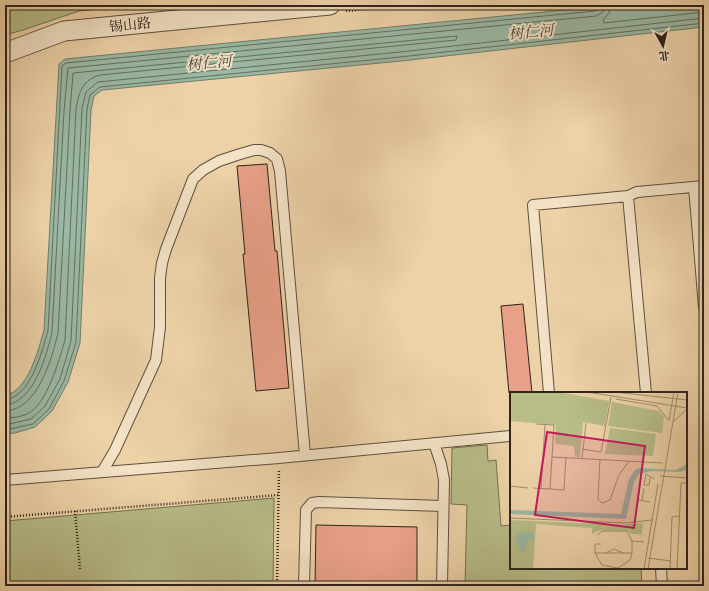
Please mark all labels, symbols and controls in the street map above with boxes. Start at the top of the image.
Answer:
street label: 锡山路 [108,13,152,37]
water label: 树仁河 [508,20,557,44]
north arrow [643,26,683,66]
text: 北 [658,47,671,64]
water label: 树仁河 [186,51,235,75]
inset map [510,392,687,569]

